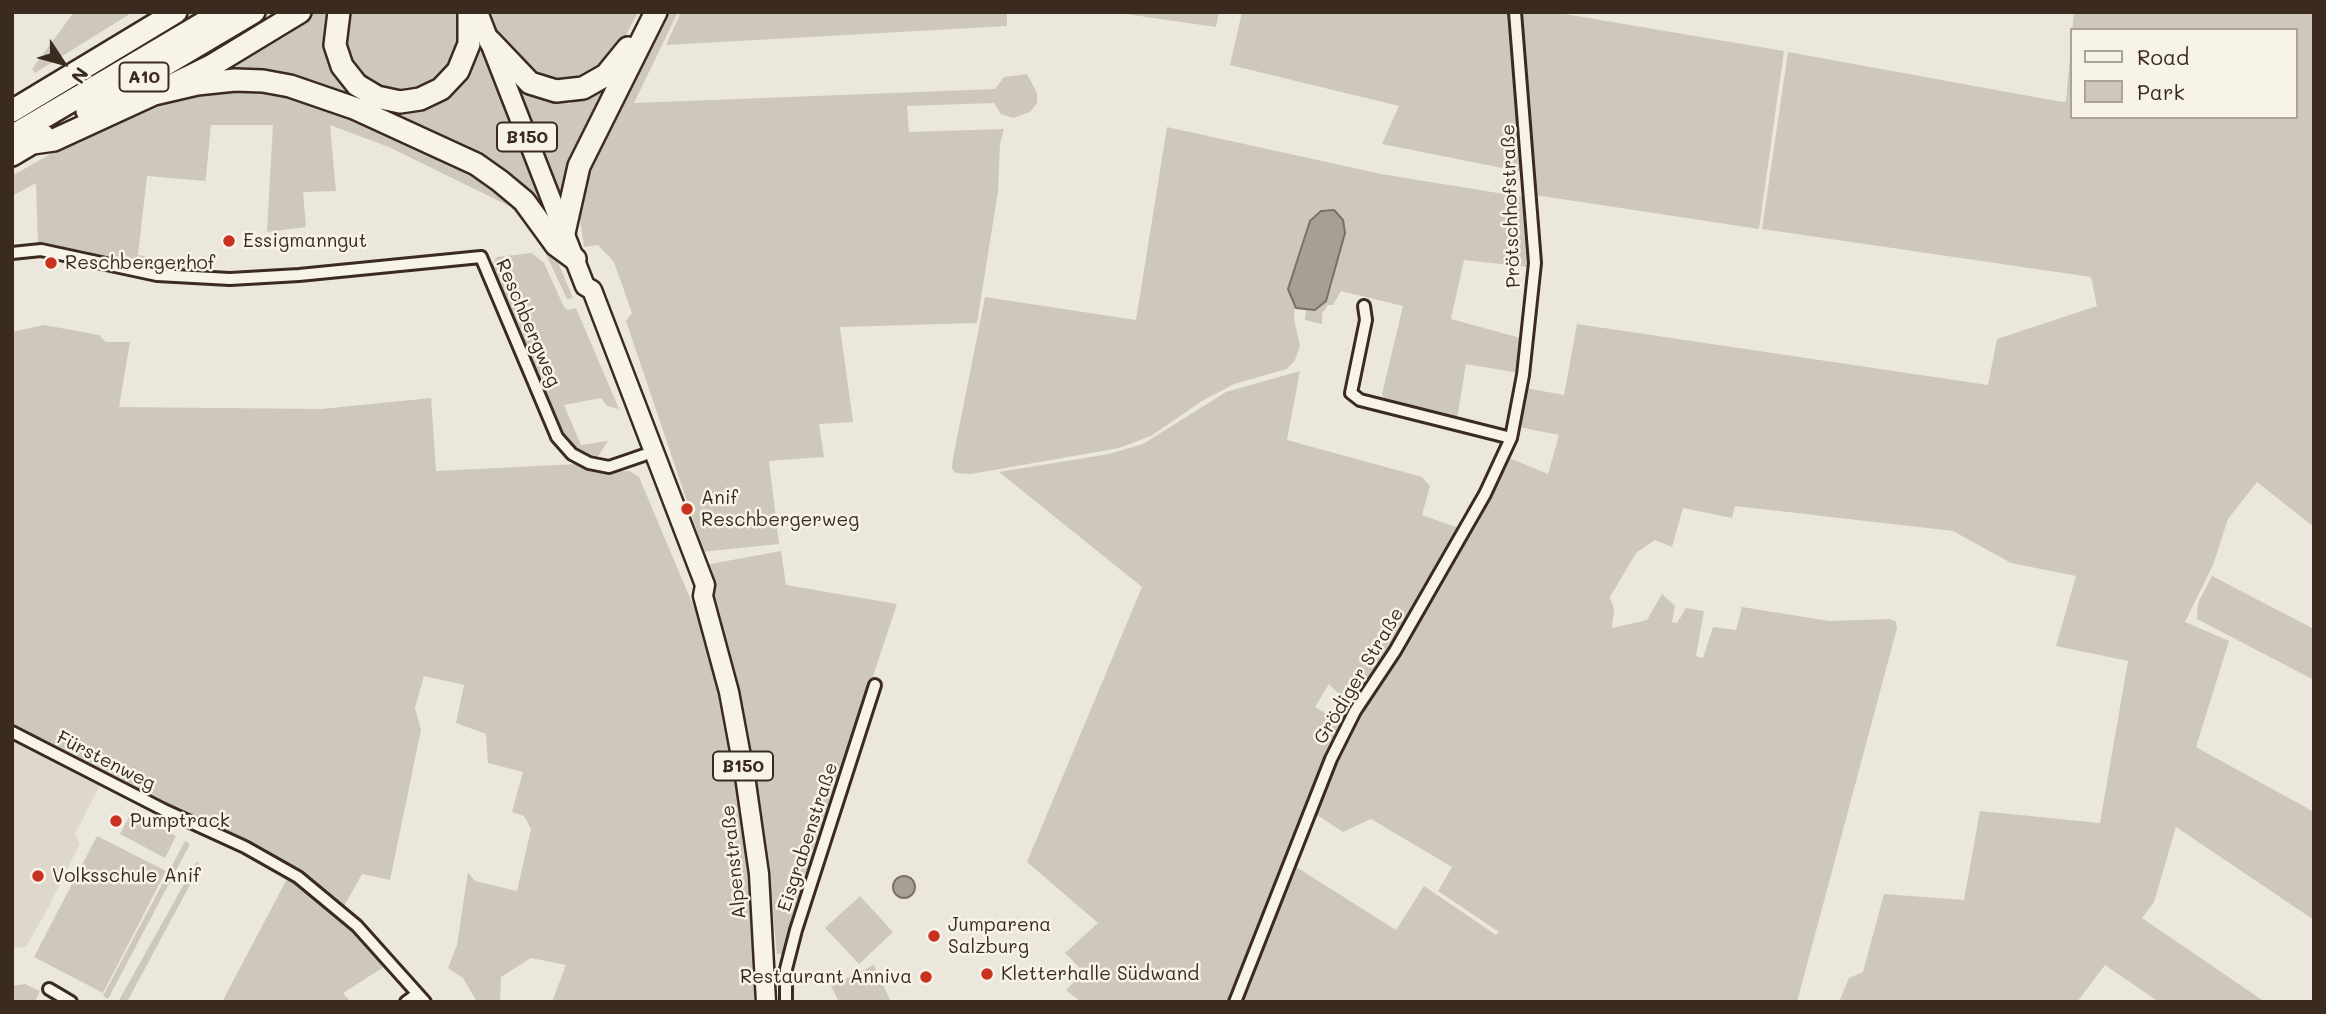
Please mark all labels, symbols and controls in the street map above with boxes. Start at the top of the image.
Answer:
north arrow [28,28,98,98]
legend [2070,28,2298,119]
text: Road [2137,43,2189,70]
text: N [66,62,95,89]
road number: A10 [120,62,168,92]
text: Park [2137,78,2185,105]
road number: B150 [497,122,557,152]
street label: Prötschhofstraße [1497,124,1525,288]
place label: Essigmanngut [243,230,367,252]
marker: Essigmanngut [221,233,237,249]
place label: Reschbergerhof [65,252,215,274]
marker: Reschbergerhof [43,255,59,271]
street label: Reschbergweg [491,255,565,391]
place label: Anif Reschbergerweg [701,487,859,531]
marker: Anif Reschbergerweg [679,501,695,517]
street label: Grödiger Straße [1309,604,1409,748]
street label: Fürstenweg [53,726,159,796]
road number: B150 [713,752,773,780]
street label: Eisgrabenstraße [773,760,843,914]
street label: Alpenstraße [717,804,751,920]
place label: Pumptrack [130,810,230,832]
marker: Pumptrack [108,813,124,829]
place label: Volksschule Anif [52,865,201,887]
marker: Volksschule Anif [30,868,46,884]
place label: Jumparena Salzburg [948,914,1051,958]
marker: Jumparena Salzburg [926,928,942,944]
place label: Kletterhalle Südwand [1001,963,1199,985]
place label: Restaurant Anniva [740,966,912,988]
marker: Kletterhalle Südwand [979,966,995,982]
marker: Restaurant Anniva [918,969,934,985]

